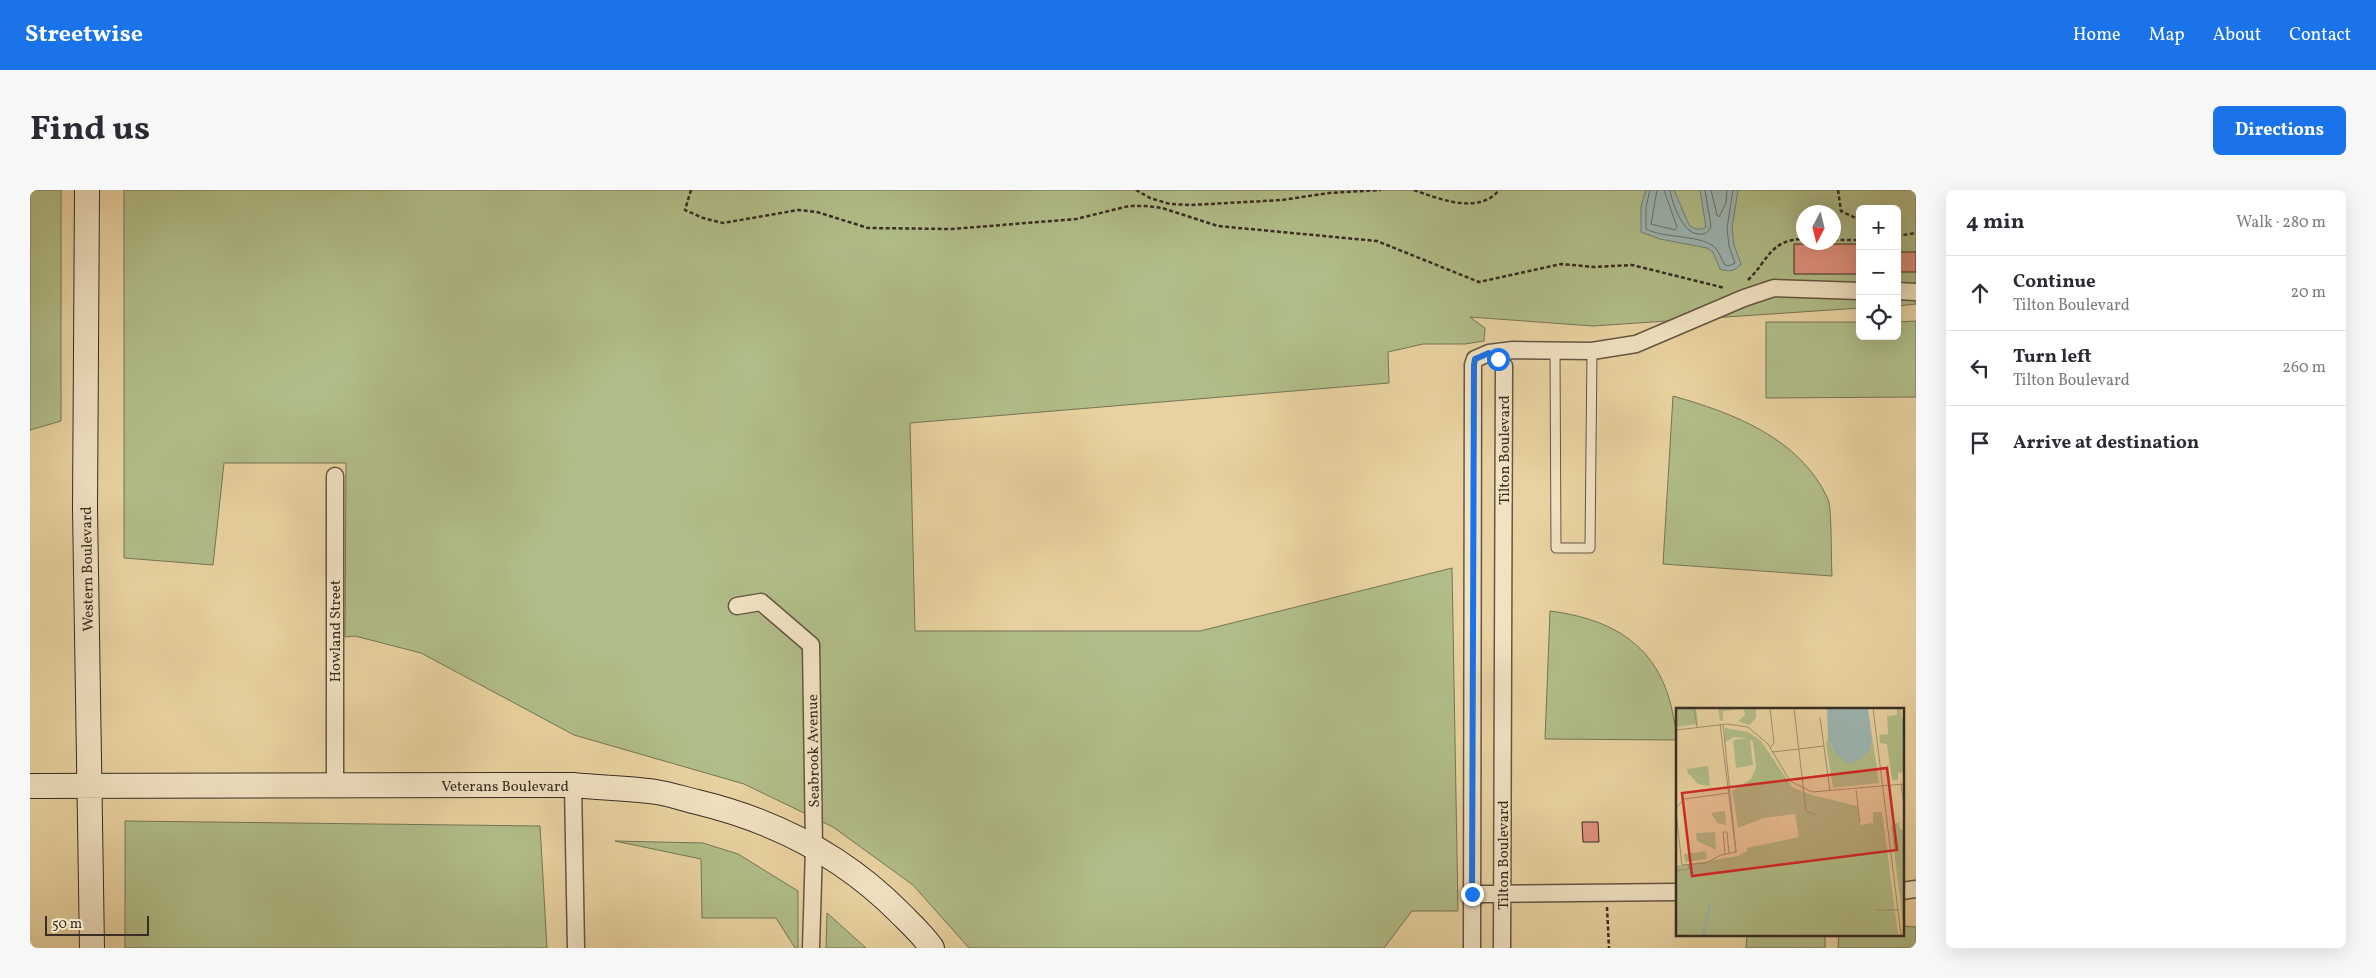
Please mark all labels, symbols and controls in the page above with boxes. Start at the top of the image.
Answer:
text: Streetwise [25,18,143,52]
text: Home [2073,23,2121,48]
text: Map [2149,23,2185,48]
text: About [2213,23,2261,48]
text: Contact [2289,23,2351,48]
text: Find us [30,106,150,154]
button: Directions [2213,106,2346,155]
north arrow [1796,205,1841,250]
map controls [1856,205,1901,340]
button: + [1856,205,1901,250]
text: 4 min [1966,208,2025,237]
text: Walk · 280 m [2236,212,2326,234]
button: − [1856,250,1901,295]
text: Continue [2013,269,2096,295]
icon: ahead [1966,279,1994,307]
text: 20 m [2291,282,2326,304]
button: locate [1856,295,1901,340]
text: Tilton Boulevard [2013,295,2130,317]
text: Turn left [2013,344,2092,370]
route start [1487,348,1510,371]
icon: left [1966,354,1994,382]
text: 260 m [2282,357,2326,379]
text: Tilton Boulevard [2013,370,2130,392]
street label: Tilton Boulevard [1495,395,1516,505]
icon: arrive [1966,429,1994,457]
text: Arrive at destination [2013,430,2199,456]
street label: Western Boulevard [77,506,100,632]
street label: Howland Street [326,580,347,682]
street label: Seabrook Avenue [803,694,826,808]
inset map [1676,708,1904,936]
street label: Veterans Boulevard [441,777,569,798]
street label: Tilton Boulevard [1494,800,1515,910]
route end [1461,883,1484,906]
scale bar [45,913,149,936]
text: 50 m [52,915,82,934]

